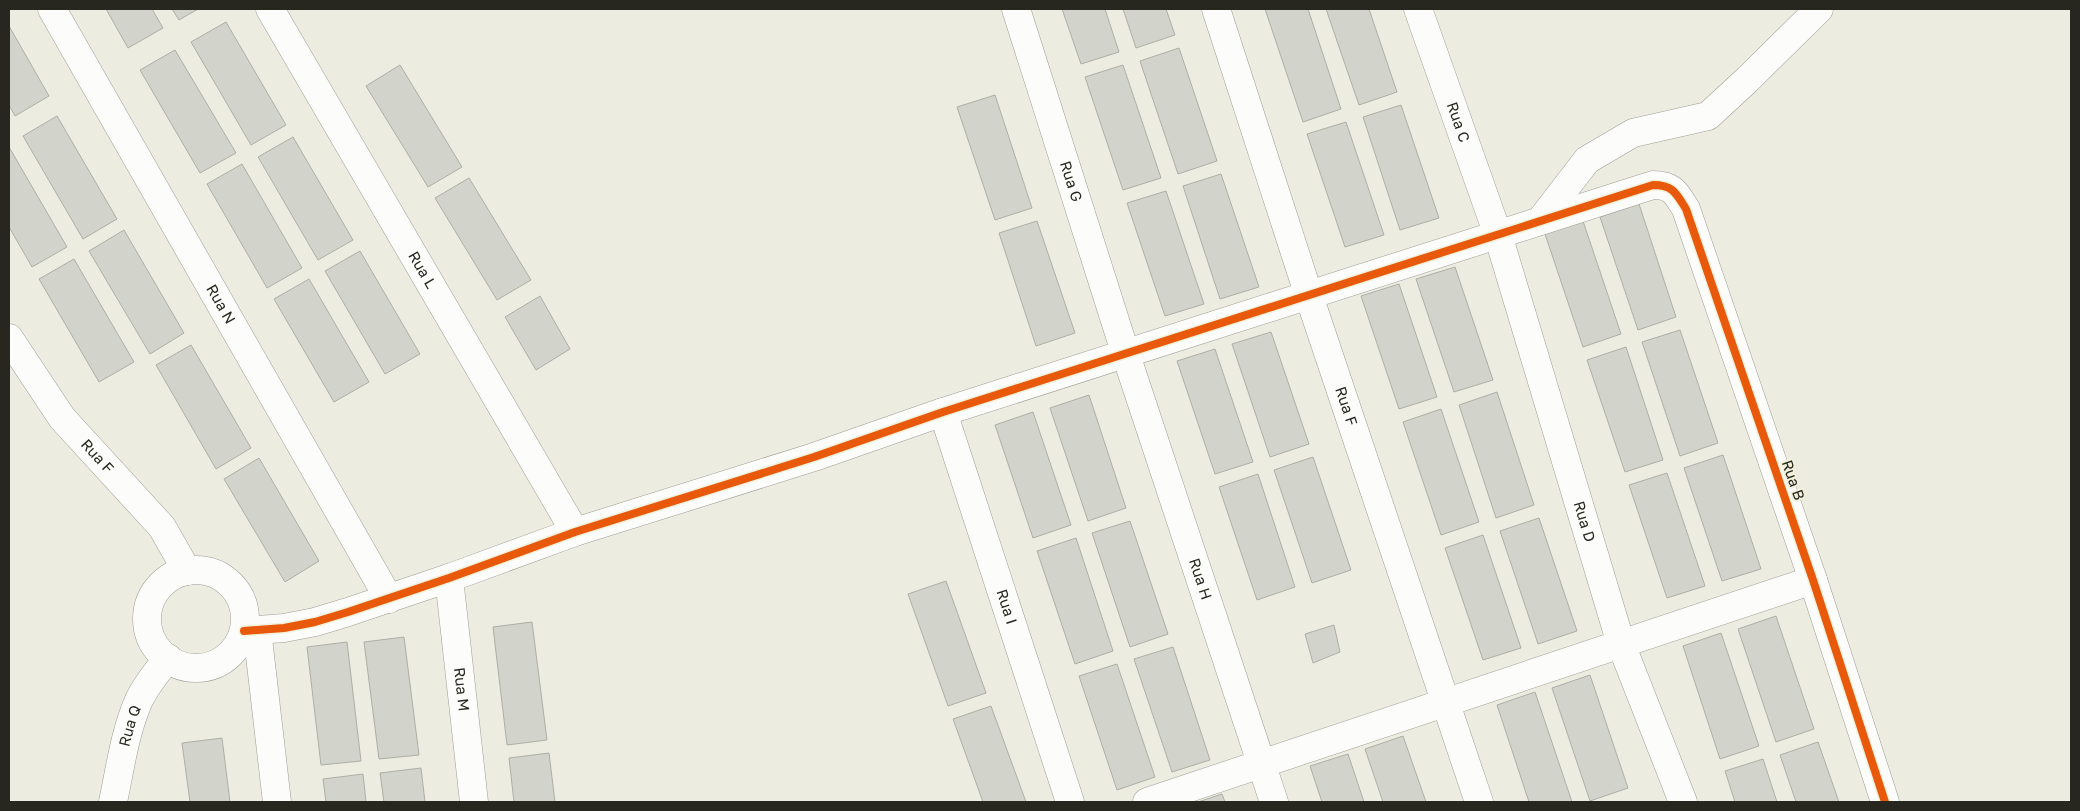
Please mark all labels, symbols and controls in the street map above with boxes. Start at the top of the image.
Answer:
street label: Rua C [1444,99,1474,144]
street label: Rua G [1057,159,1087,204]
street label: Rua L [405,248,441,291]
street label: Rua N [203,281,240,327]
street label: Rua F [1332,384,1362,428]
street label: Rua F [78,435,118,477]
street label: Rua B [1779,457,1809,502]
street label: Rua D [1571,499,1600,544]
street label: Rua H [1186,556,1216,602]
street label: Rua I [993,587,1022,626]
street label: Rua M [451,666,474,712]
street label: Rua Q [115,702,144,748]

